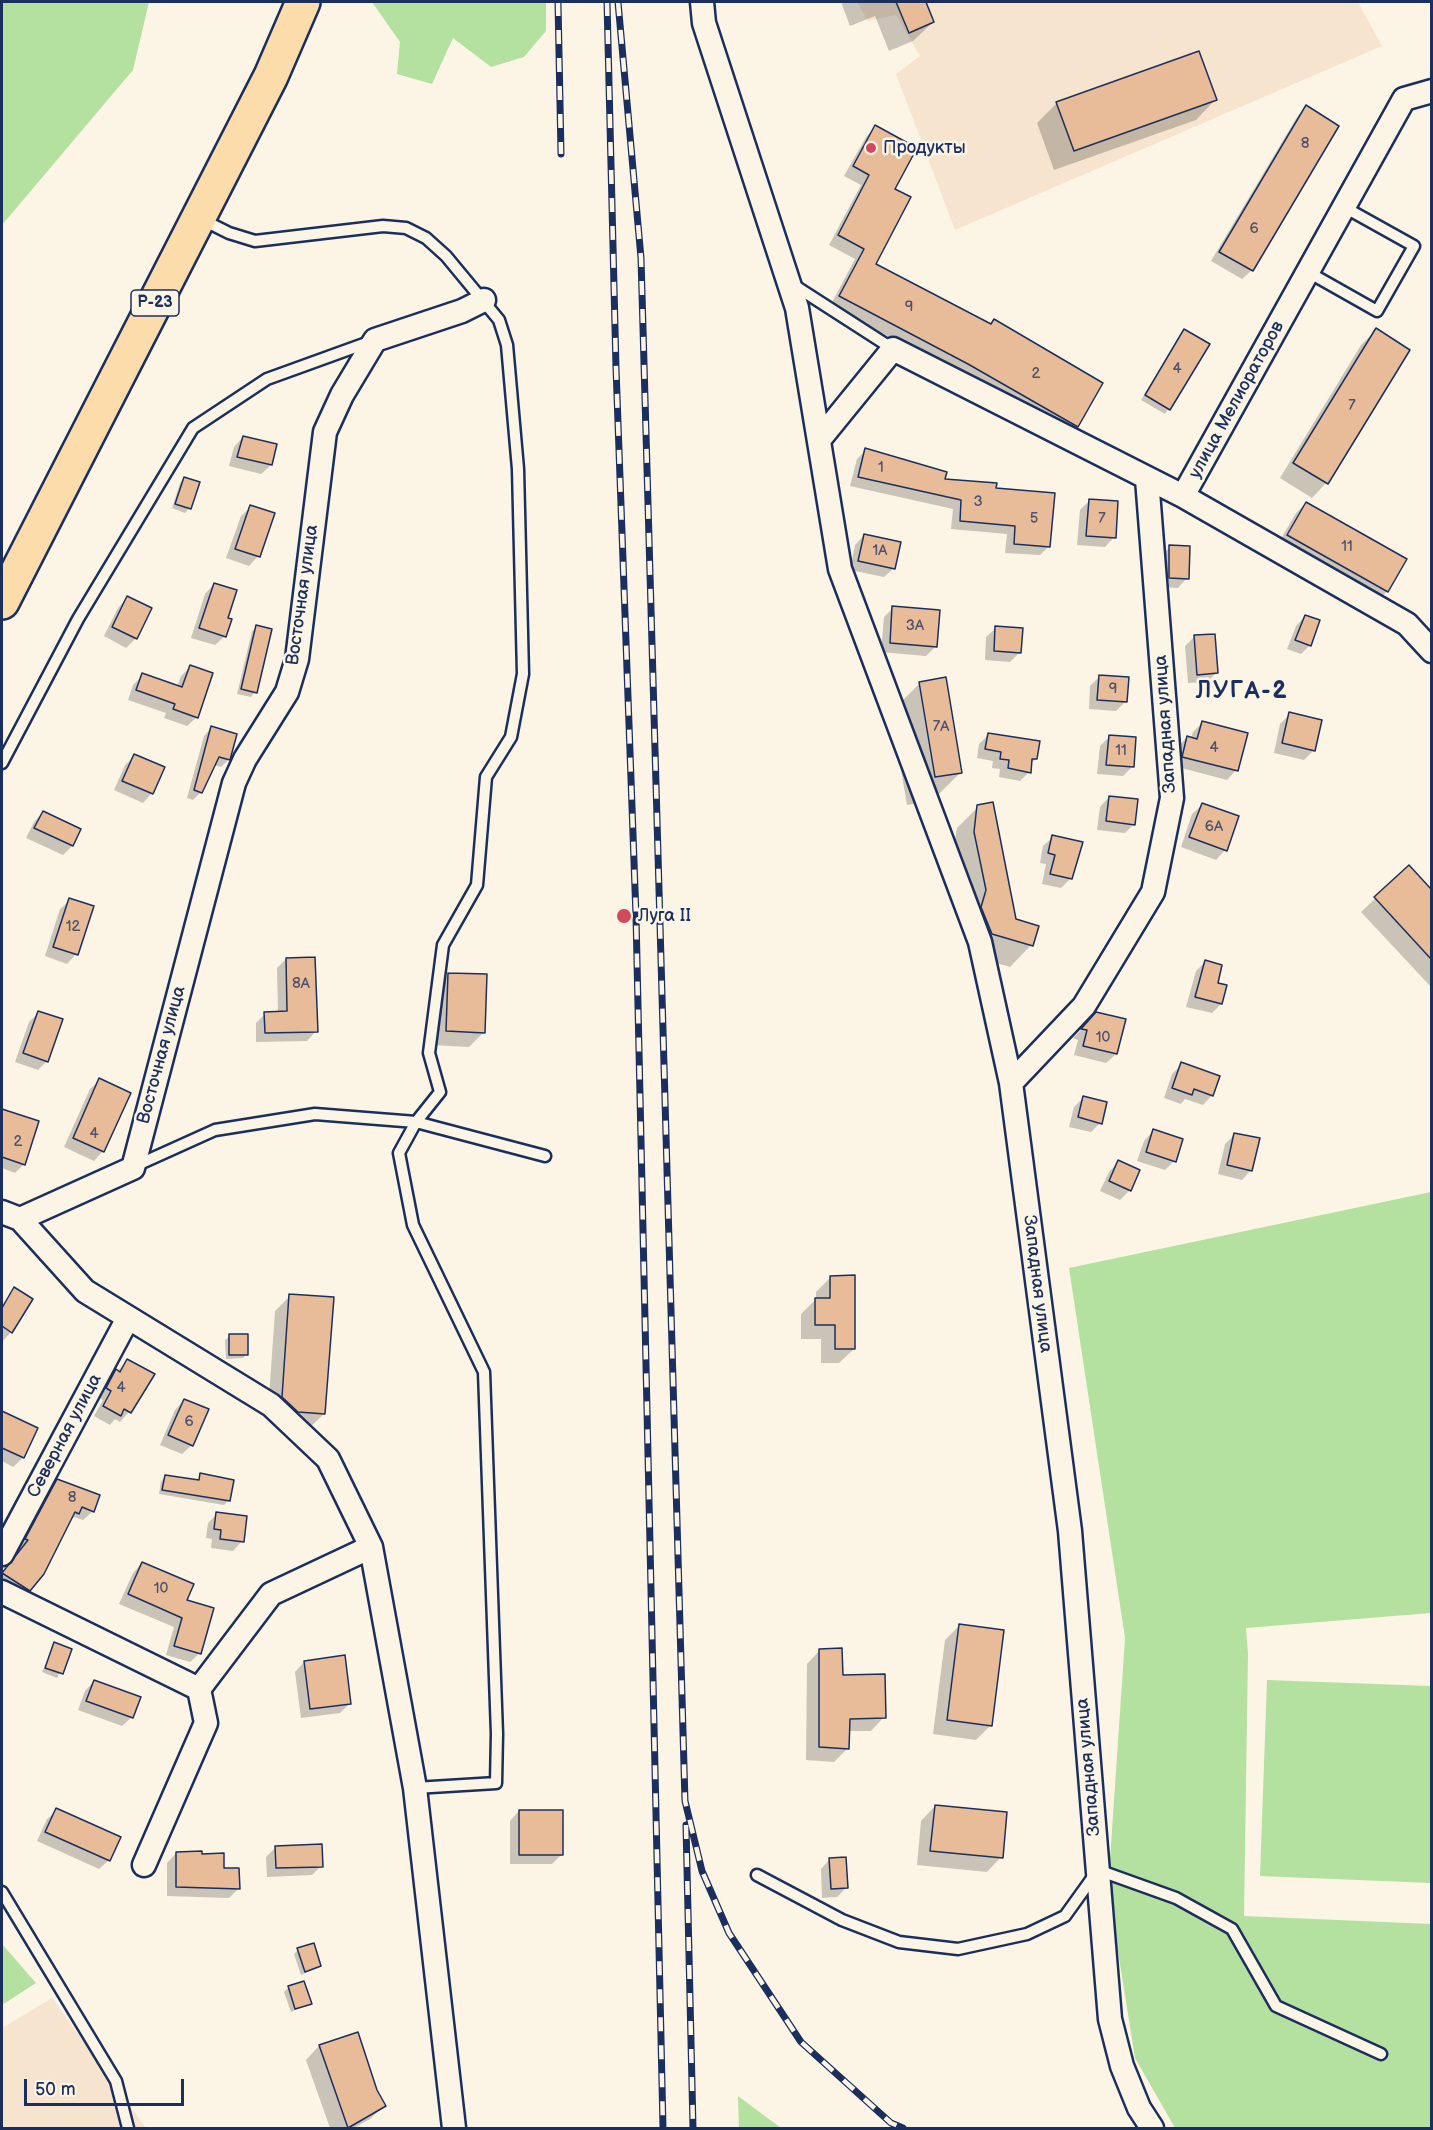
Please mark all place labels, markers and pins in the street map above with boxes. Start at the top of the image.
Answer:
place label: Продукты [883,137,966,159]
marker: Продукты [864,141,878,155]
place label: Луга II [638,905,691,927]
marker: Луга II [615,907,633,925]

